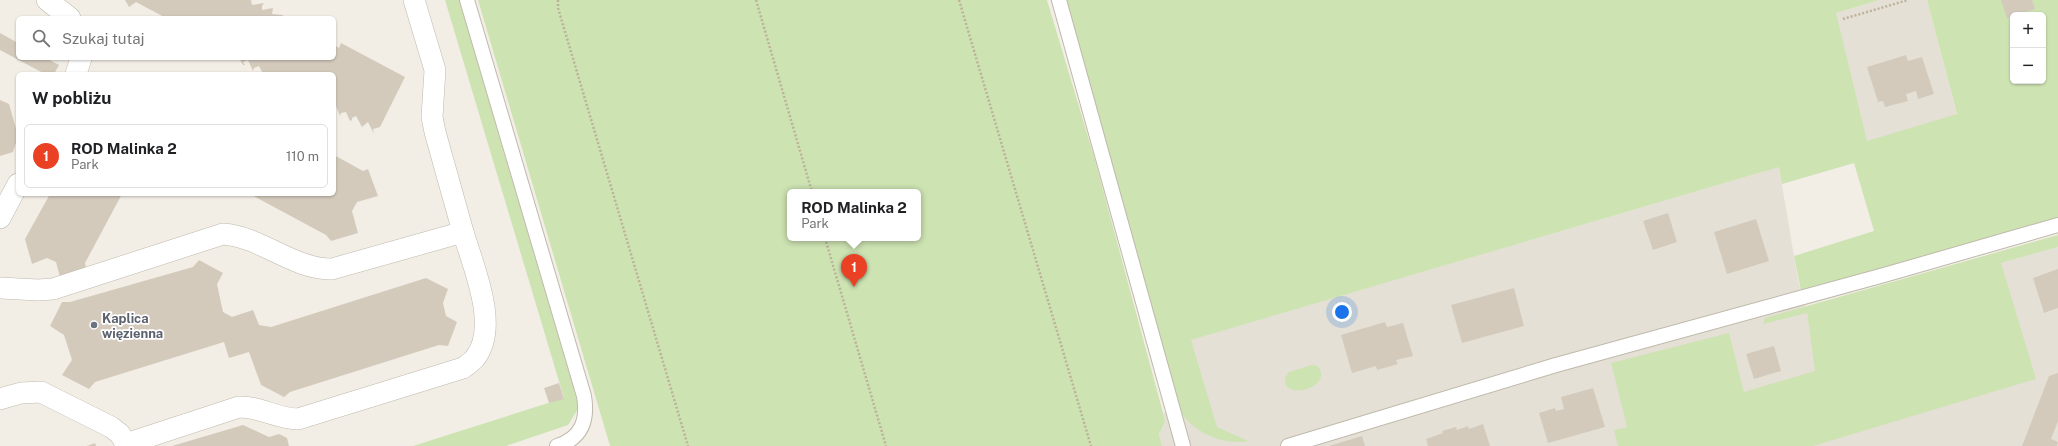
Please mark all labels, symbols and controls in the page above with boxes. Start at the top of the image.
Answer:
map controls [2010,12,2046,84]
button: + [2010,12,2046,48]
search box [16,16,336,60]
icon: search [30,27,52,49]
text: Szukaj tutaj [62,30,145,47]
button: − [2010,48,2046,84]
text: W pobliżu [32,88,111,108]
text: ROD Malinka 2 [71,140,177,157]
text: 1 [43,149,49,164]
text: 110 m [286,149,319,164]
text: Park [71,157,99,172]
popup [787,189,921,241]
text: ROD Malinka 2 [801,199,907,216]
text: Park [801,216,829,231]
pin: 1 [841,254,867,287]
your location [1332,302,1352,322]
place label: Kaplica więzienna [102,311,163,341]
marker: Kaplica więzienna [89,320,99,330]

